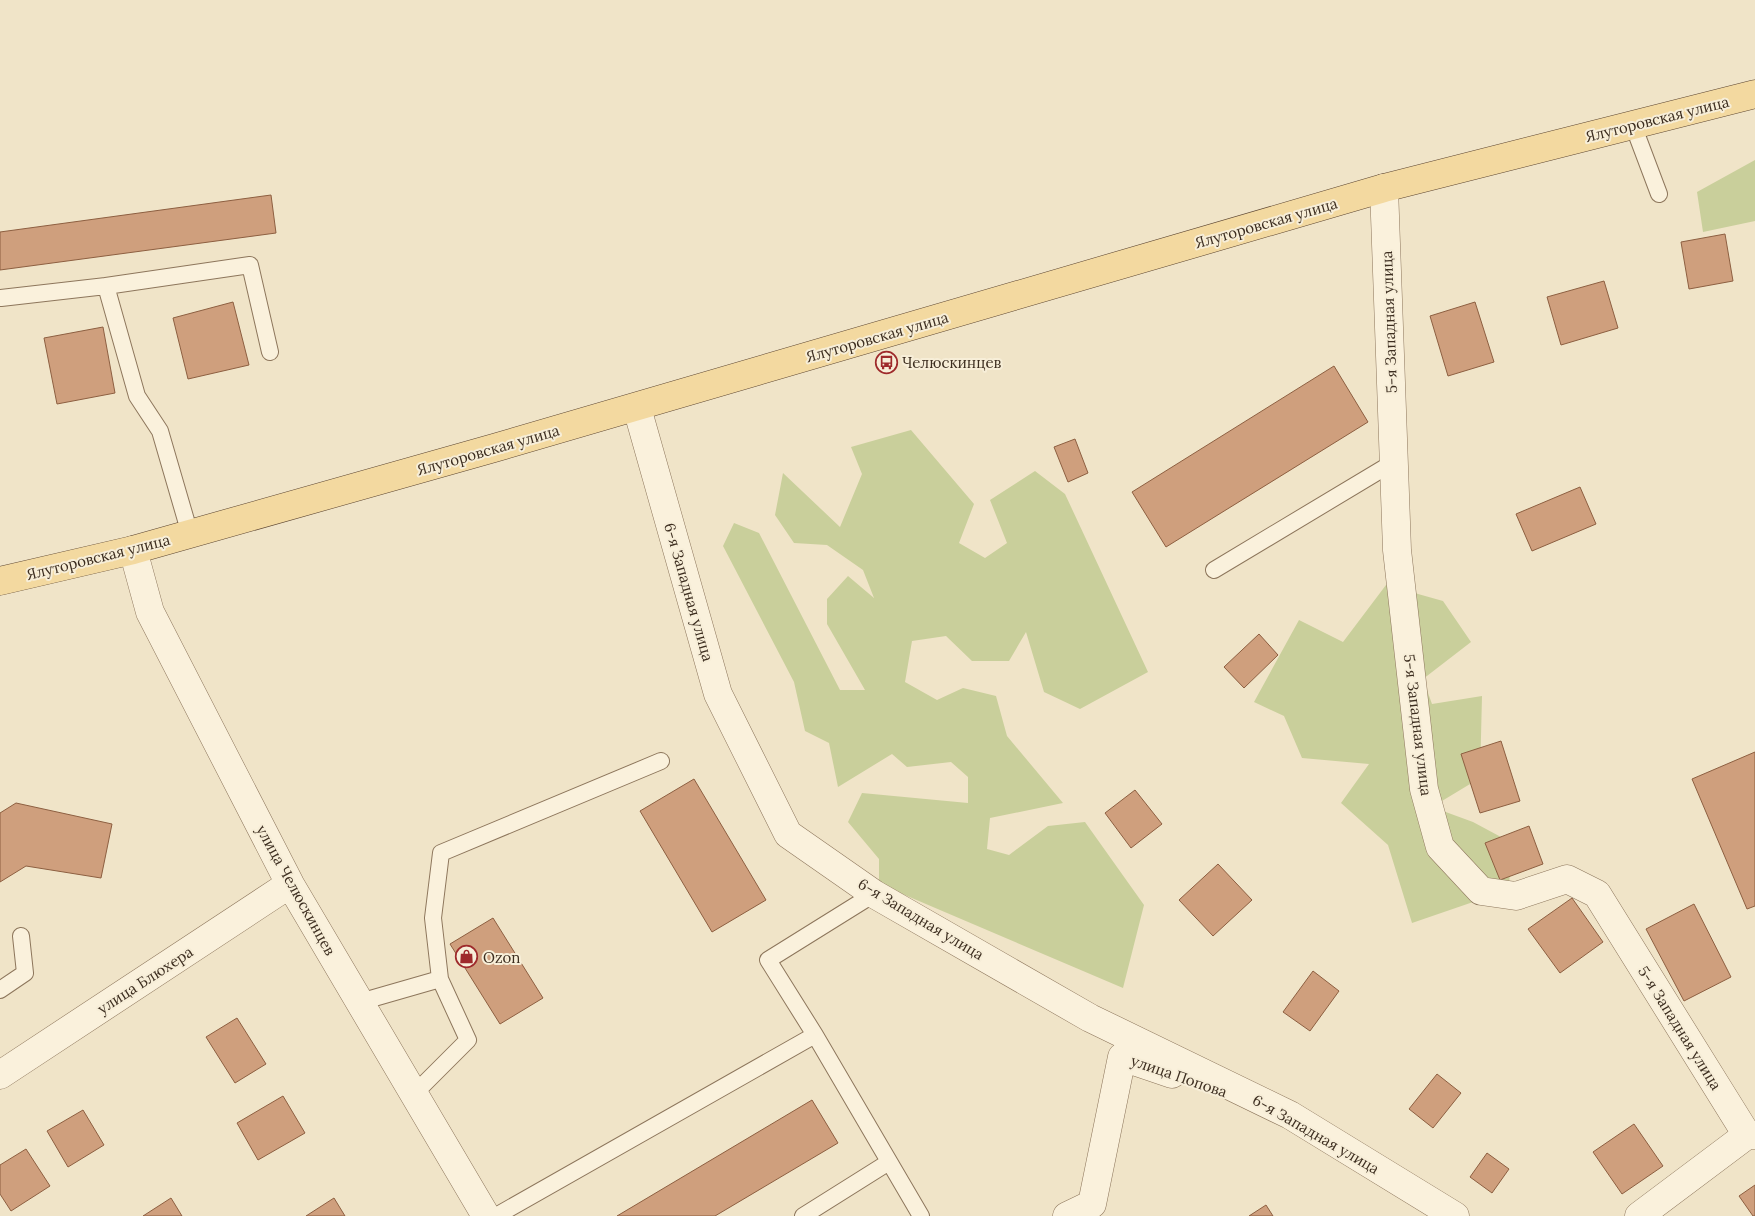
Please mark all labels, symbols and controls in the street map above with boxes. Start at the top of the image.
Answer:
street label: Ялуторовская улица [1583,92,1731,146]
street label: Ялуторовская улица [1192,193,1340,252]
street label: 5-я Западная улица [1377,250,1401,394]
street label: Ялуторовская улица [803,307,951,366]
bus stop icon: Челюскинцев [874,350,898,374]
place label: Челюскинцев [902,353,1002,372]
street label: Ялуторовская улица [414,420,562,479]
street label: 6-я Западная улица [660,521,718,664]
street label: Ялуторовская улица [24,530,172,584]
street label: 5-я Западная улица [1400,653,1436,797]
street label: улица Челюскинцев [252,821,340,959]
street label: 6-я Западная улица [855,874,987,964]
street label: улица Блюхера [94,942,197,1018]
shop icon: Ozon [455,945,479,969]
place label: Ozon [483,948,520,967]
street label: 5-я Западная улица [1634,962,1726,1094]
street label: улица Попова [1128,1051,1230,1101]
street label: 6-я Западная улица [1249,1090,1383,1178]

